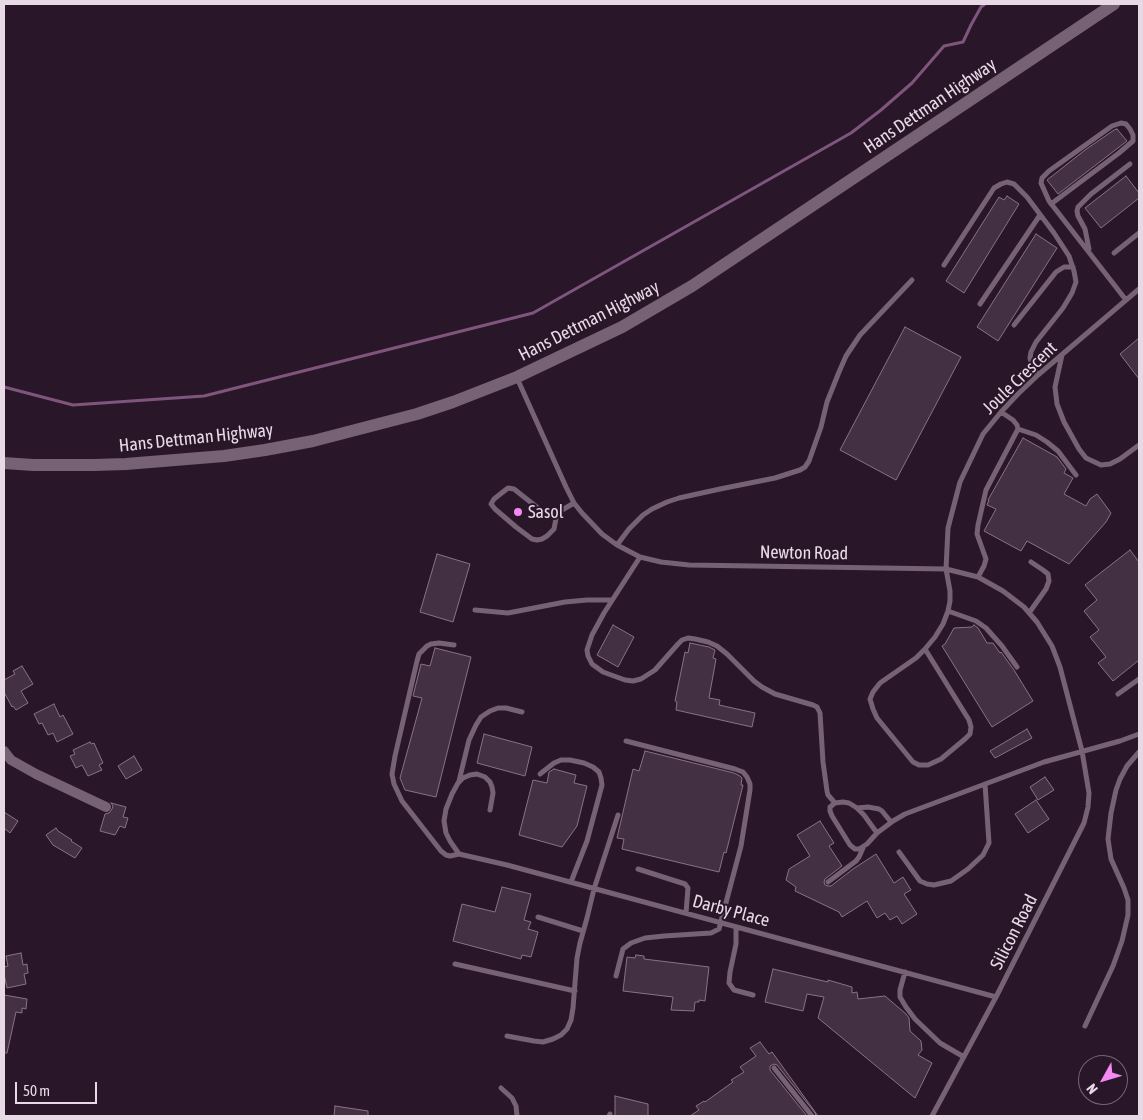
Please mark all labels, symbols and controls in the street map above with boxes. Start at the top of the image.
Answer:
street label: Hans Dettman Highway [860,54,1000,158]
street label: Hans Dettman Highway [515,276,663,366]
street label: Joule Crescent [978,337,1062,419]
street label: Hans Dettman Highway [118,419,274,457]
place label: Sasol [528,501,564,523]
marker: Sasol [512,506,524,518]
street label: Newton Road [760,541,848,565]
street label: Darby Place [690,890,772,932]
street label: Silicon Road [986,891,1042,973]
north arrow [1078,1055,1128,1105]
scale bar [18,1072,100,1104]
text: N [1083,1081,1101,1097]
text: 50 m [23,1082,50,1099]

